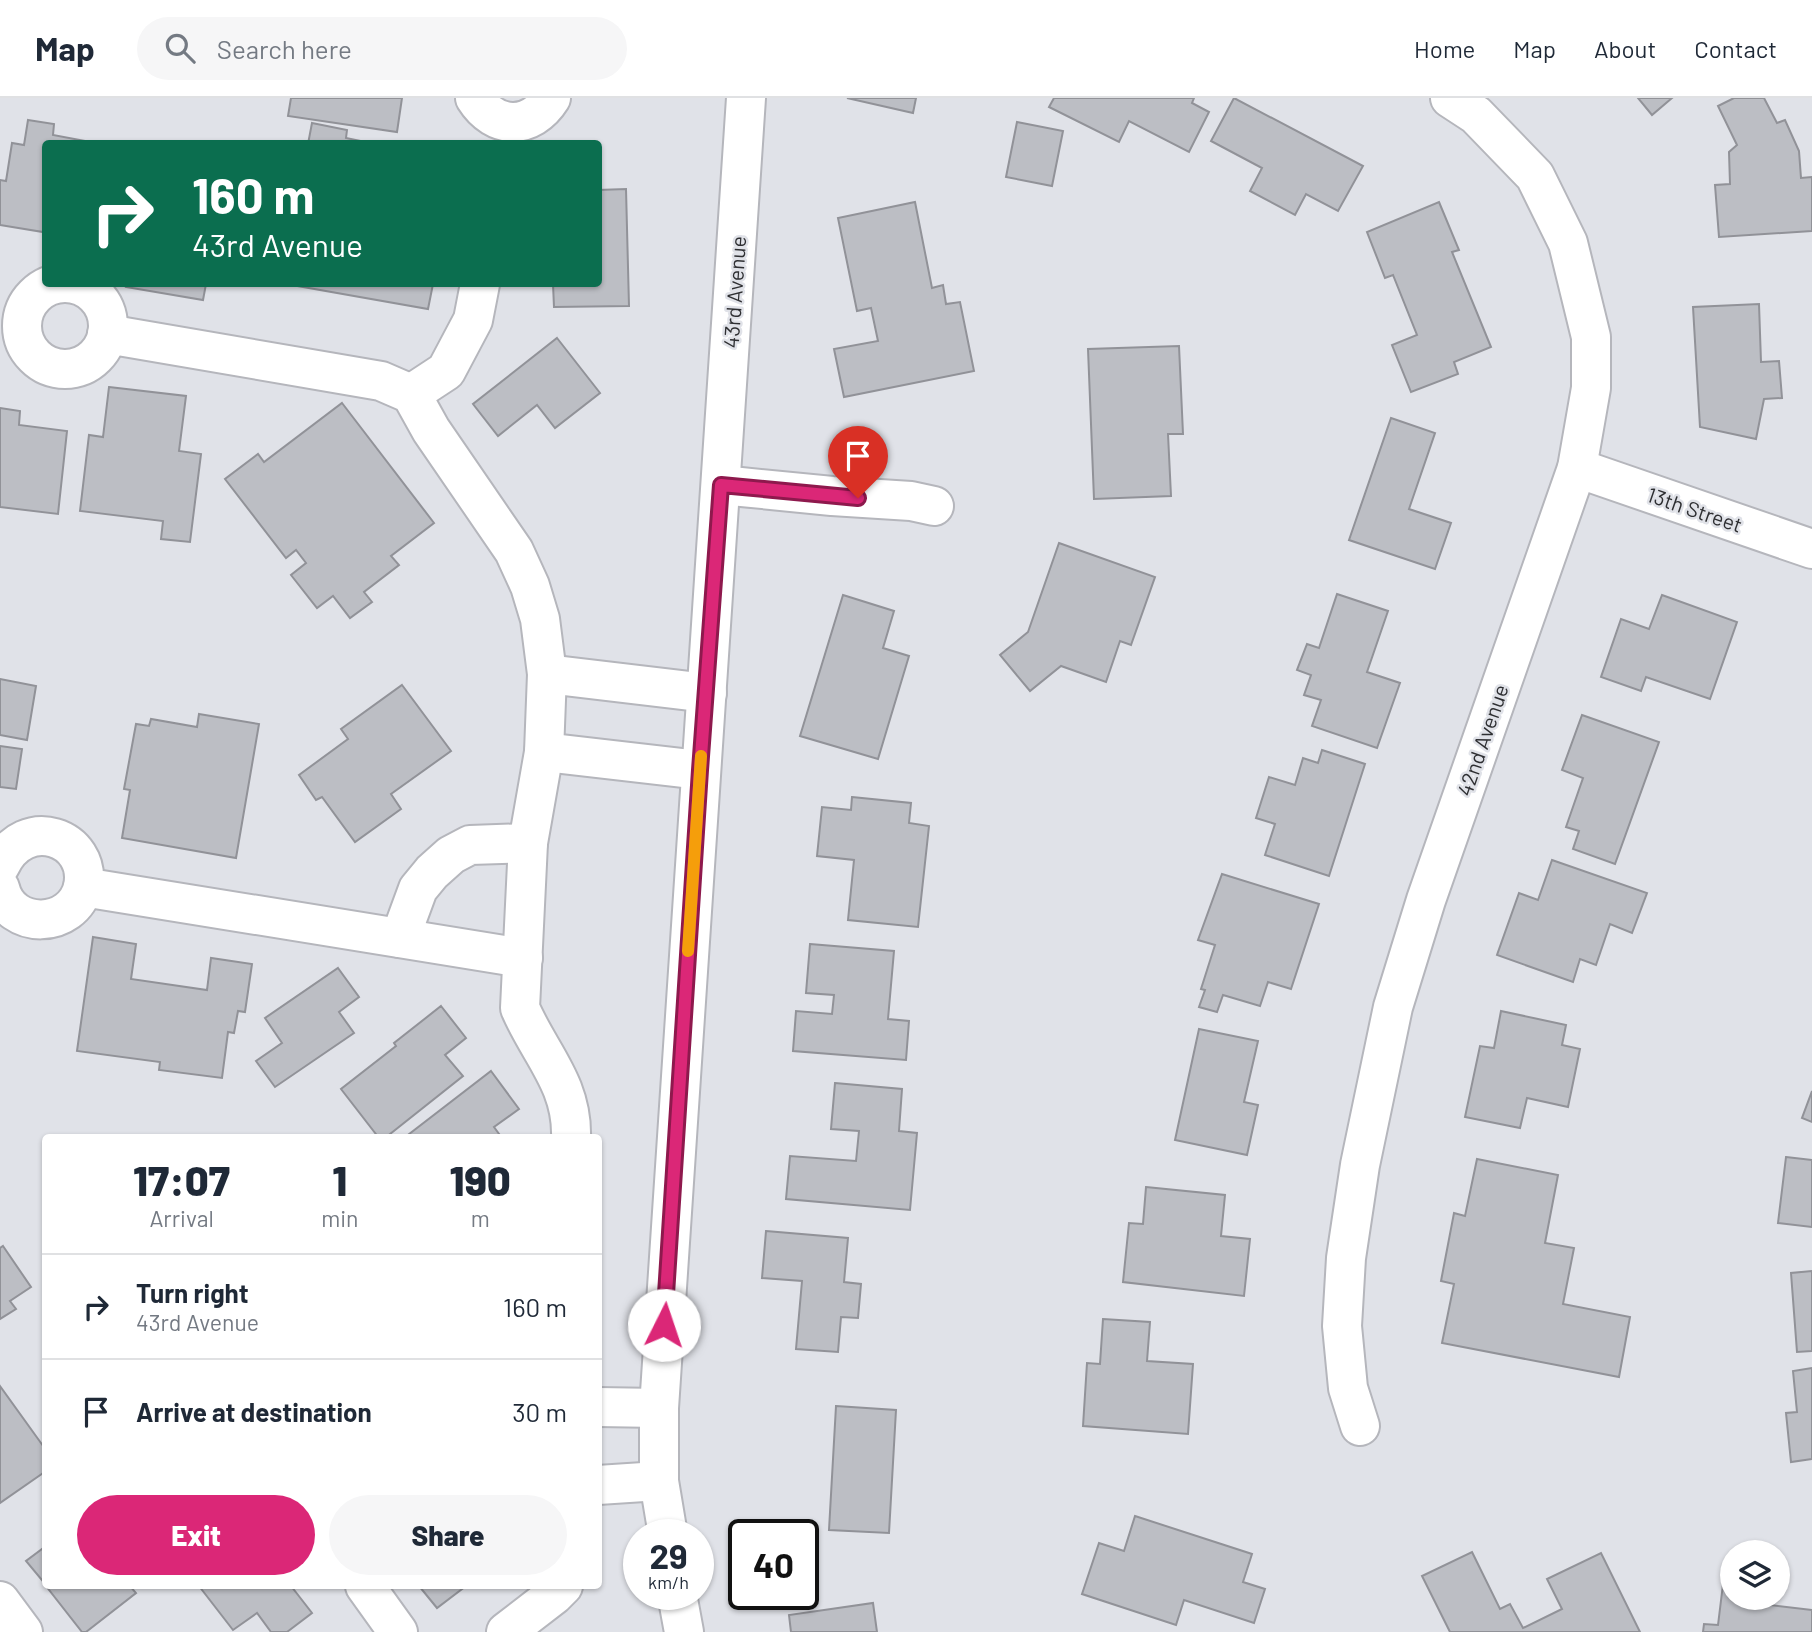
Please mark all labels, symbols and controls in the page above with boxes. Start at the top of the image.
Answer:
search box [137,17,627,80]
text: Map [35,28,95,68]
icon: search [161,29,199,67]
text: Search here [217,33,352,64]
text: Home [1414,34,1475,63]
text: Map [1513,34,1556,63]
text: About [1594,34,1656,63]
text: Contact [1694,34,1777,63]
text: 160 m [192,165,314,224]
icon: right [77,168,168,259]
text: 43rd Avenue [192,225,363,263]
street label: 43rd Avenue [718,235,750,349]
pin [828,426,888,498]
icon: arrive [839,437,877,475]
street label: 13th Street [1644,481,1746,537]
street label: 42nd Avenue [1451,681,1513,799]
text: 17:07 [133,1154,230,1204]
text: 1 [332,1154,347,1204]
text: 190 [450,1154,511,1204]
text: Arrival [149,1204,214,1232]
text: min [321,1204,358,1232]
text: m [471,1204,490,1232]
text: Turn right [136,1277,249,1308]
icon: right [77,1288,115,1326]
position arrow [627,1288,701,1362]
text: 160 m [503,1291,567,1322]
text: 43rd Avenue [136,1308,259,1336]
icon: arrive [77,1393,115,1431]
text: Arrive at destination [136,1396,372,1427]
text: 30 m [512,1396,567,1427]
button: Exit [77,1495,315,1575]
button: Share [329,1495,567,1575]
speed limit sign: 40 [728,1519,819,1610]
text: 29 [649,1534,688,1576]
map controls [1720,1540,1790,1610]
button: layers [1720,1540,1790,1610]
text: km/h [648,1571,689,1593]

